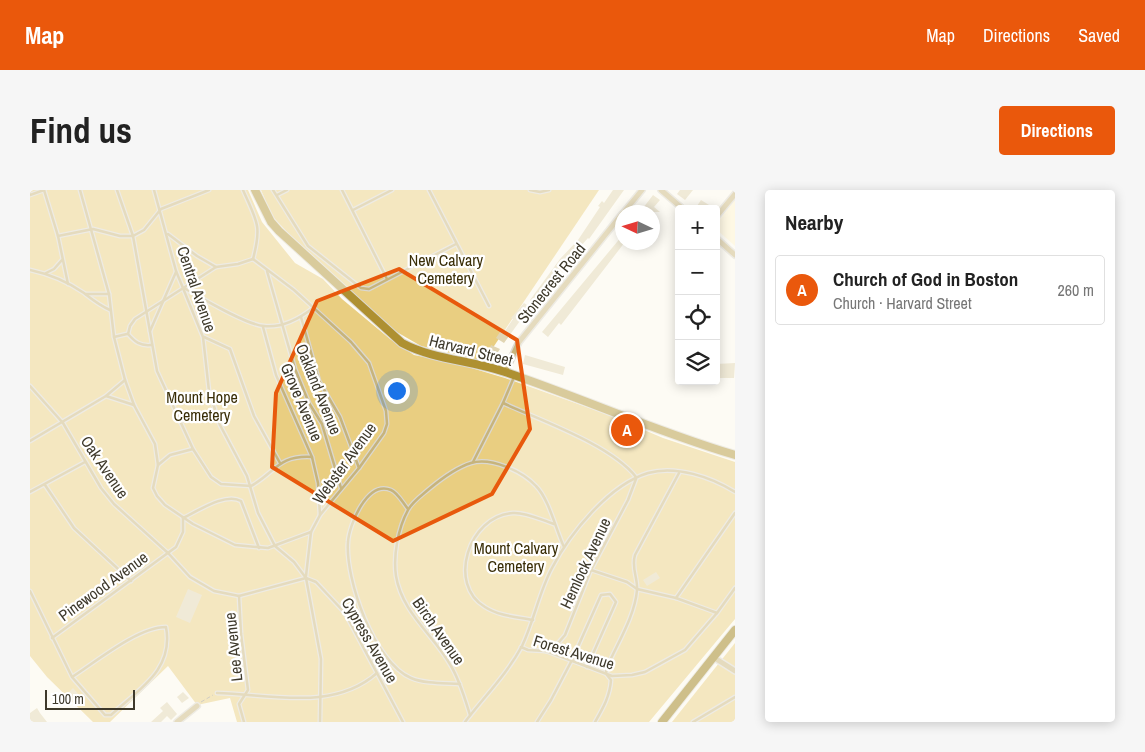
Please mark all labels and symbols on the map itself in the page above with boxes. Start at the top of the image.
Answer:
north arrow [615,205,660,250]
street label: Stonecrest Road [512,238,590,328]
street label: Central Avenue [172,243,222,335]
park label: New Calvary Cemetery [409,249,484,289]
street label: Harvard Street [427,329,515,371]
street label: Oakland Avenue [291,340,347,438]
street label: Grove Avenue [276,360,328,444]
your location [384,378,410,404]
park label: Mount Hope Cemetery [166,386,238,426]
pin: A [611,411,643,449]
street label: Webster Avenue [307,418,381,508]
street label: Oak Avenue [76,431,134,503]
street label: Hemlock Avenue [554,514,616,612]
park label: Mount Calvary Cemetery [474,537,559,577]
street label: Pinewood Avenue [54,546,152,626]
street label: Cypress Avenue [337,593,403,687]
street label: Birch Avenue [408,593,470,669]
street label: Lee Avenue [218,611,248,683]
street label: Forest Avenue [531,629,617,675]
scale bar [45,687,135,710]

